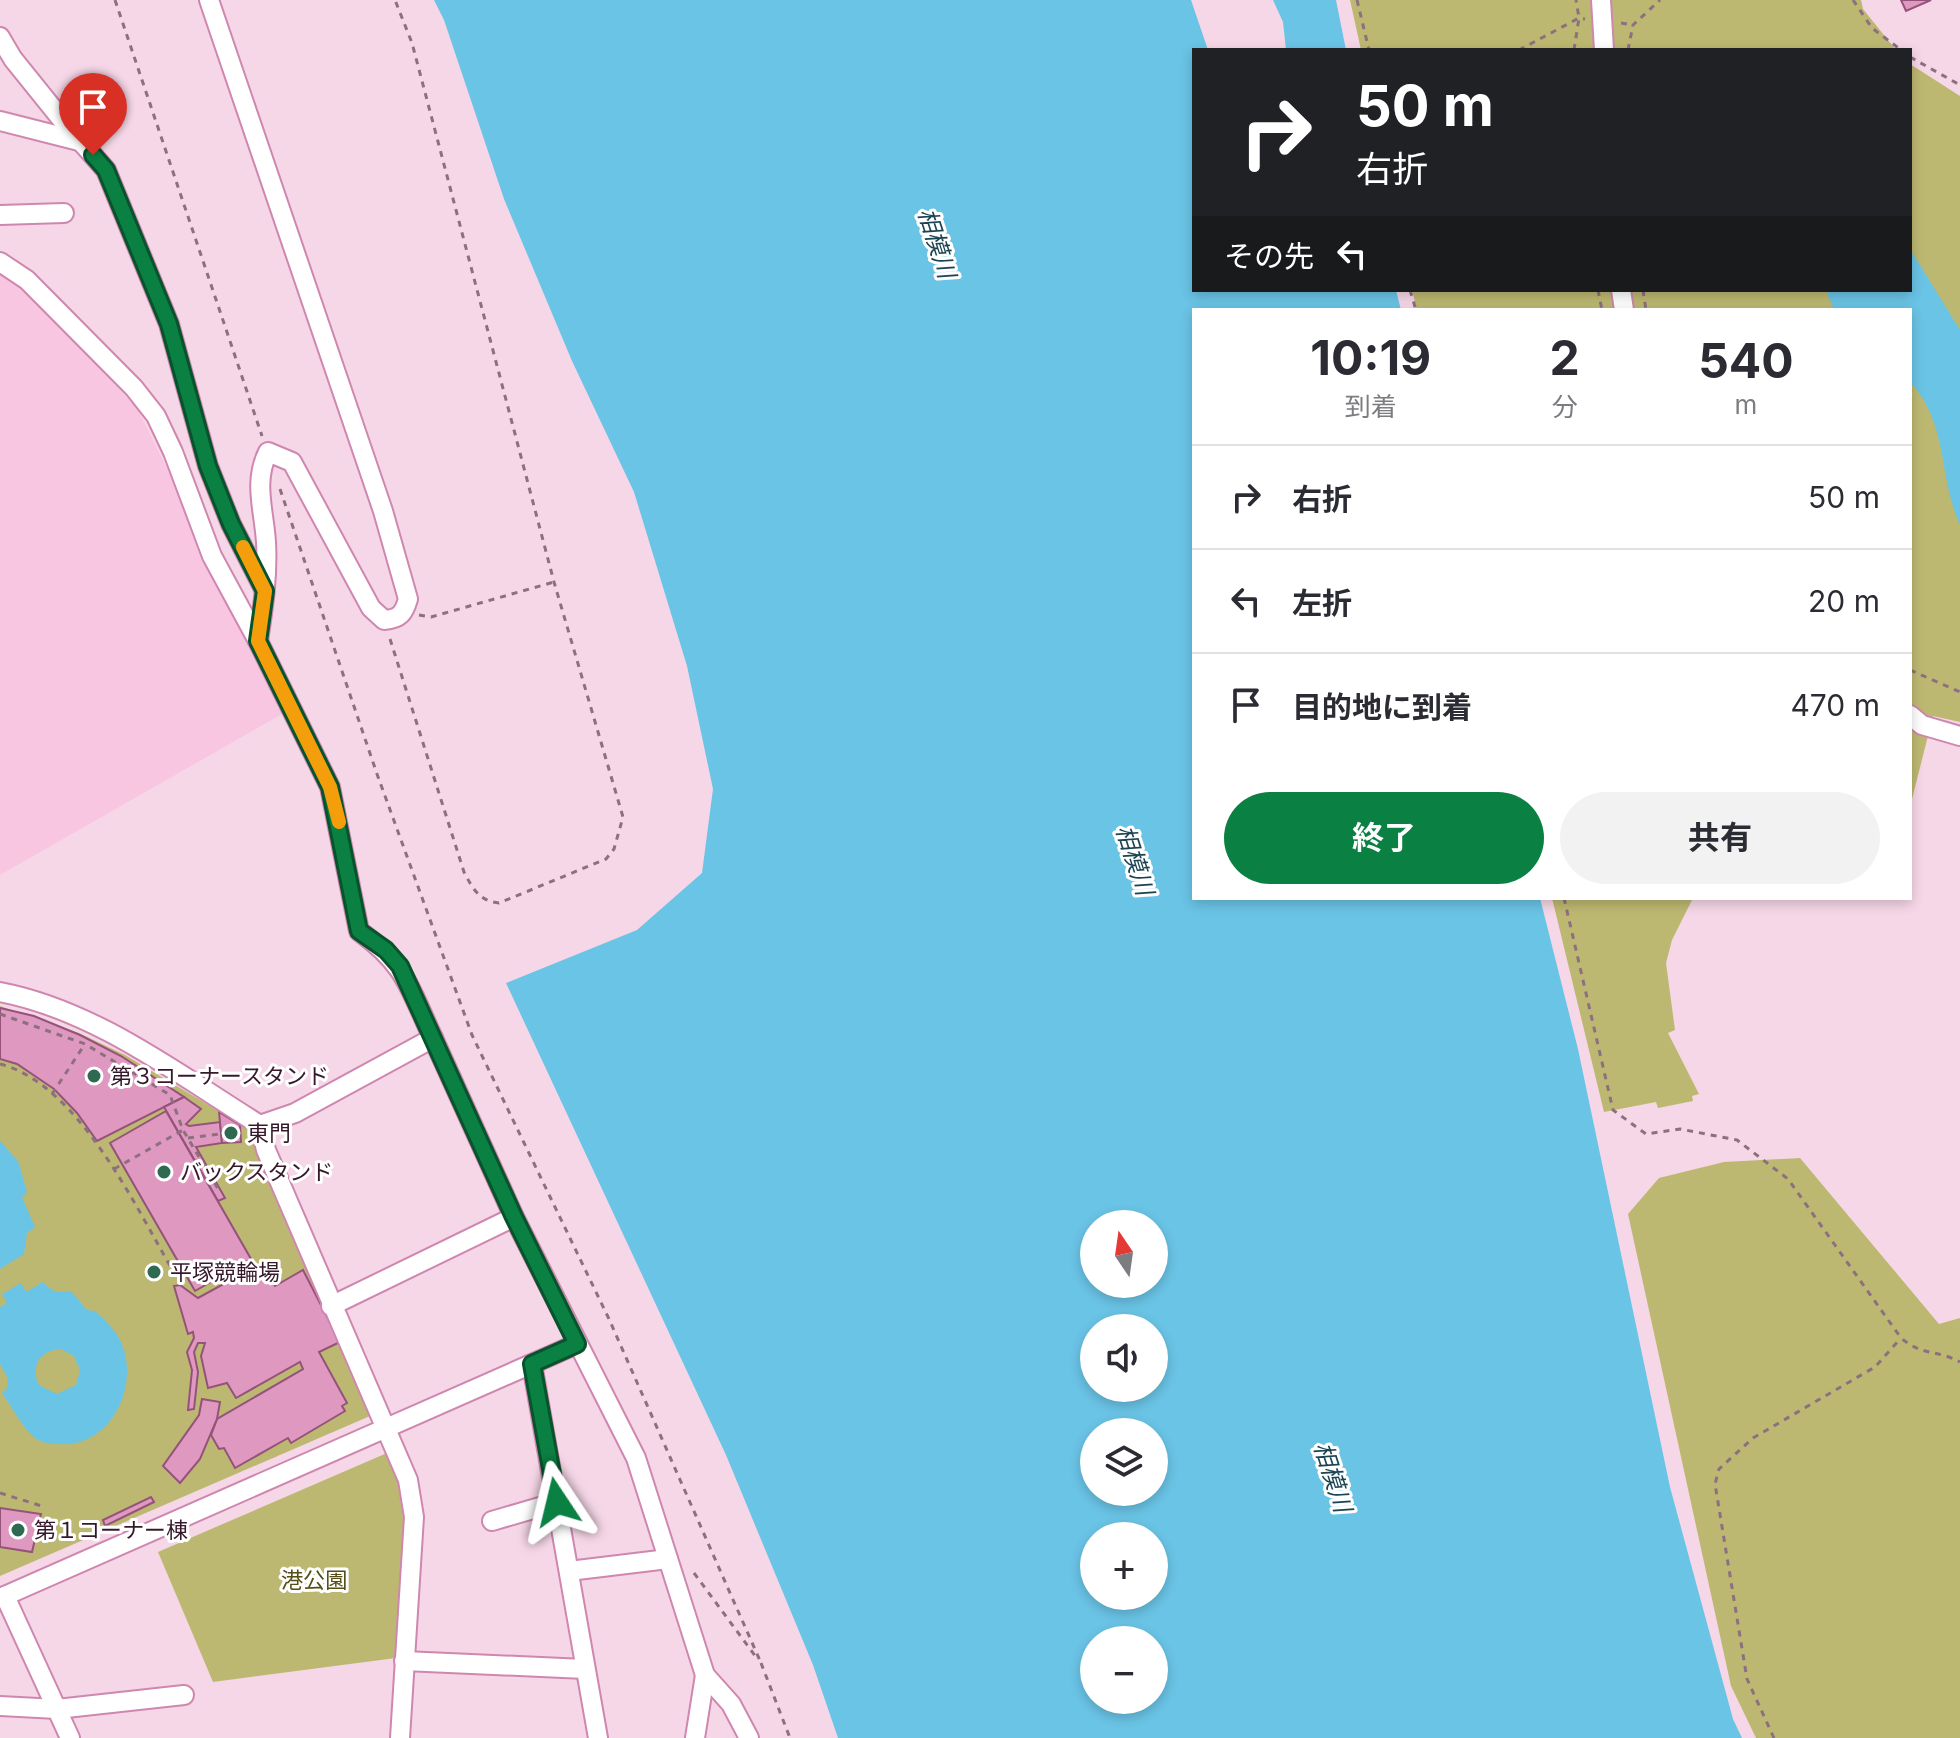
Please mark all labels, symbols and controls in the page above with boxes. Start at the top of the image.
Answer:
text: 50 m [1356,72,1494,140]
pin [59,73,127,155]
icon: right [1224,80,1328,184]
icon: arrive [71,85,115,129]
text: 右折 [1356,147,1428,191]
water label: 相模川 [912,204,963,285]
icon: left [1330,232,1374,276]
text: その先 [1224,238,1314,274]
text: 10:19 [1310,328,1431,387]
text: 2 [1550,328,1580,387]
text: 540 [1698,331,1794,390]
text: m [1735,389,1757,420]
text: 到着 [1345,391,1397,422]
text: 分 [1552,391,1578,422]
icon: right [1224,475,1268,519]
text: 50 m [1808,479,1880,515]
text: 右折 [1292,481,1352,517]
icon: left [1224,579,1268,623]
text: 20 m [1808,583,1880,619]
text: 左折 [1292,585,1352,621]
icon: arrive [1224,683,1268,727]
text: 470 m [1790,687,1880,723]
text: 目的地に到着 [1292,689,1472,725]
button: 終了 [1224,792,1544,884]
button: 共有 [1560,792,1880,884]
water label: 相模川 [1110,821,1161,902]
place label: 第３コーナースタンド [110,1063,329,1089]
marker: 第３コーナースタンド [85,1067,103,1085]
place label: 東門 [247,1120,291,1146]
marker: 東門 [222,1124,240,1142]
place label: バックスタンド [180,1159,333,1185]
marker: バックスタンド [155,1163,173,1181]
north arrow [1080,1210,1168,1298]
map controls [1080,1210,1168,1714]
place label: 平塚競輪場 [170,1259,280,1285]
marker: 平塚競輪場 [145,1263,163,1281]
button: sound [1080,1314,1168,1402]
button: layers [1080,1418,1168,1506]
water label: 相模川 [1308,1438,1359,1519]
position arrow [515,1460,599,1544]
place label: 第１コーナー棟 [34,1517,188,1543]
marker: 第１コーナー棟 [9,1521,27,1539]
button: + [1080,1522,1168,1610]
park label: 港公園 [281,1567,347,1593]
button: − [1080,1626,1168,1714]

